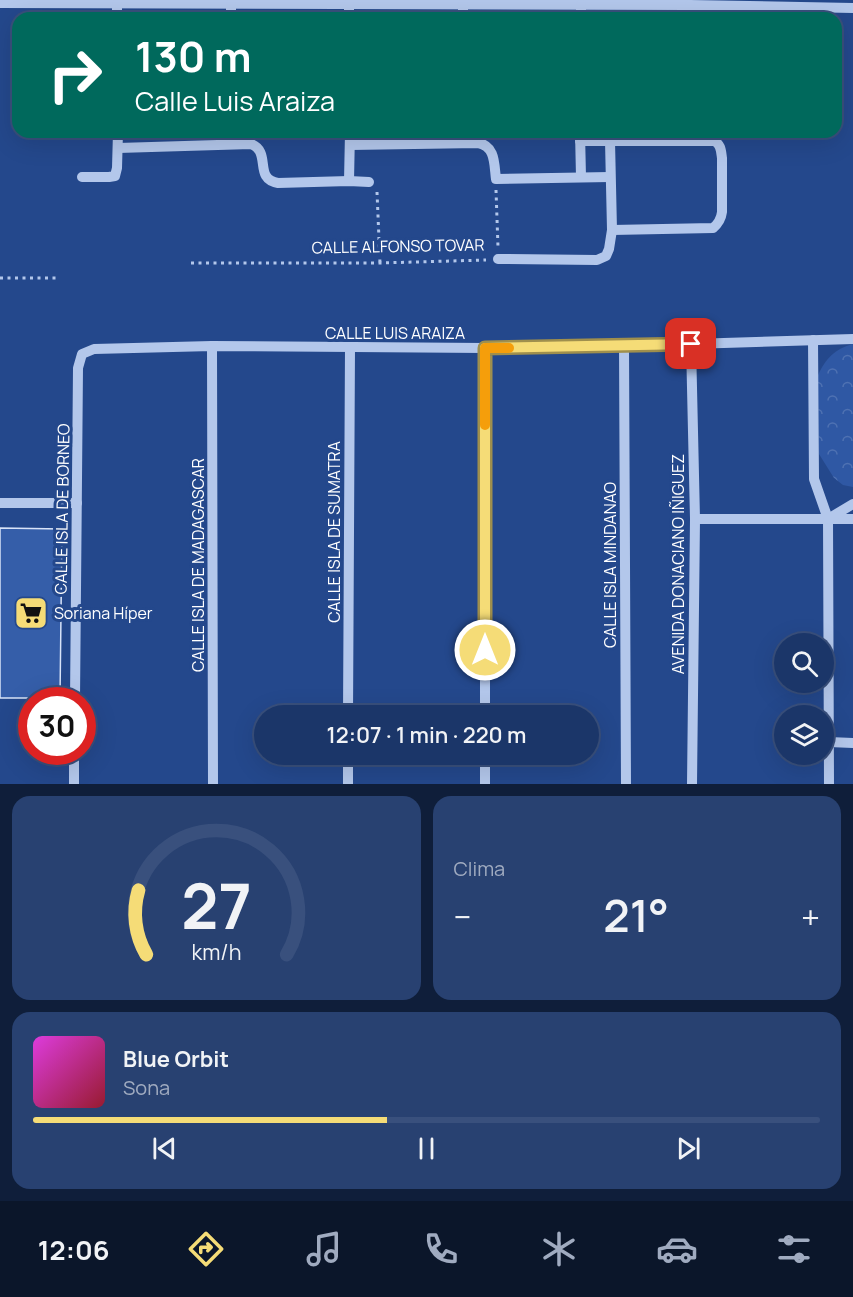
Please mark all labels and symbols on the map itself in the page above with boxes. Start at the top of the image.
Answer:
street label: CALLE ALFONSO TOVAR [311,233,485,259]
pin [665,318,716,369]
street label: CALLE LUIS ARAIZA [325,322,465,344]
street label: CALLE ISLA DE BORNEO [50,423,74,595]
street label: CALLE ISLA DE SUMATRA [323,441,345,623]
street label: AVENIDA DONACIANO IÑIGUEZ [667,454,689,674]
street label: CALLE ISLA DE MADAGASCAR [187,458,209,672]
street label: CALLE ISLA MINDANAO [599,482,621,648]
supermarket icon: Soriana Híper [13,595,49,631]
place label: Soriana Híper [54,602,153,624]
position arrow [453,618,517,682]
speed limit sign: 30 [18,687,96,765]

